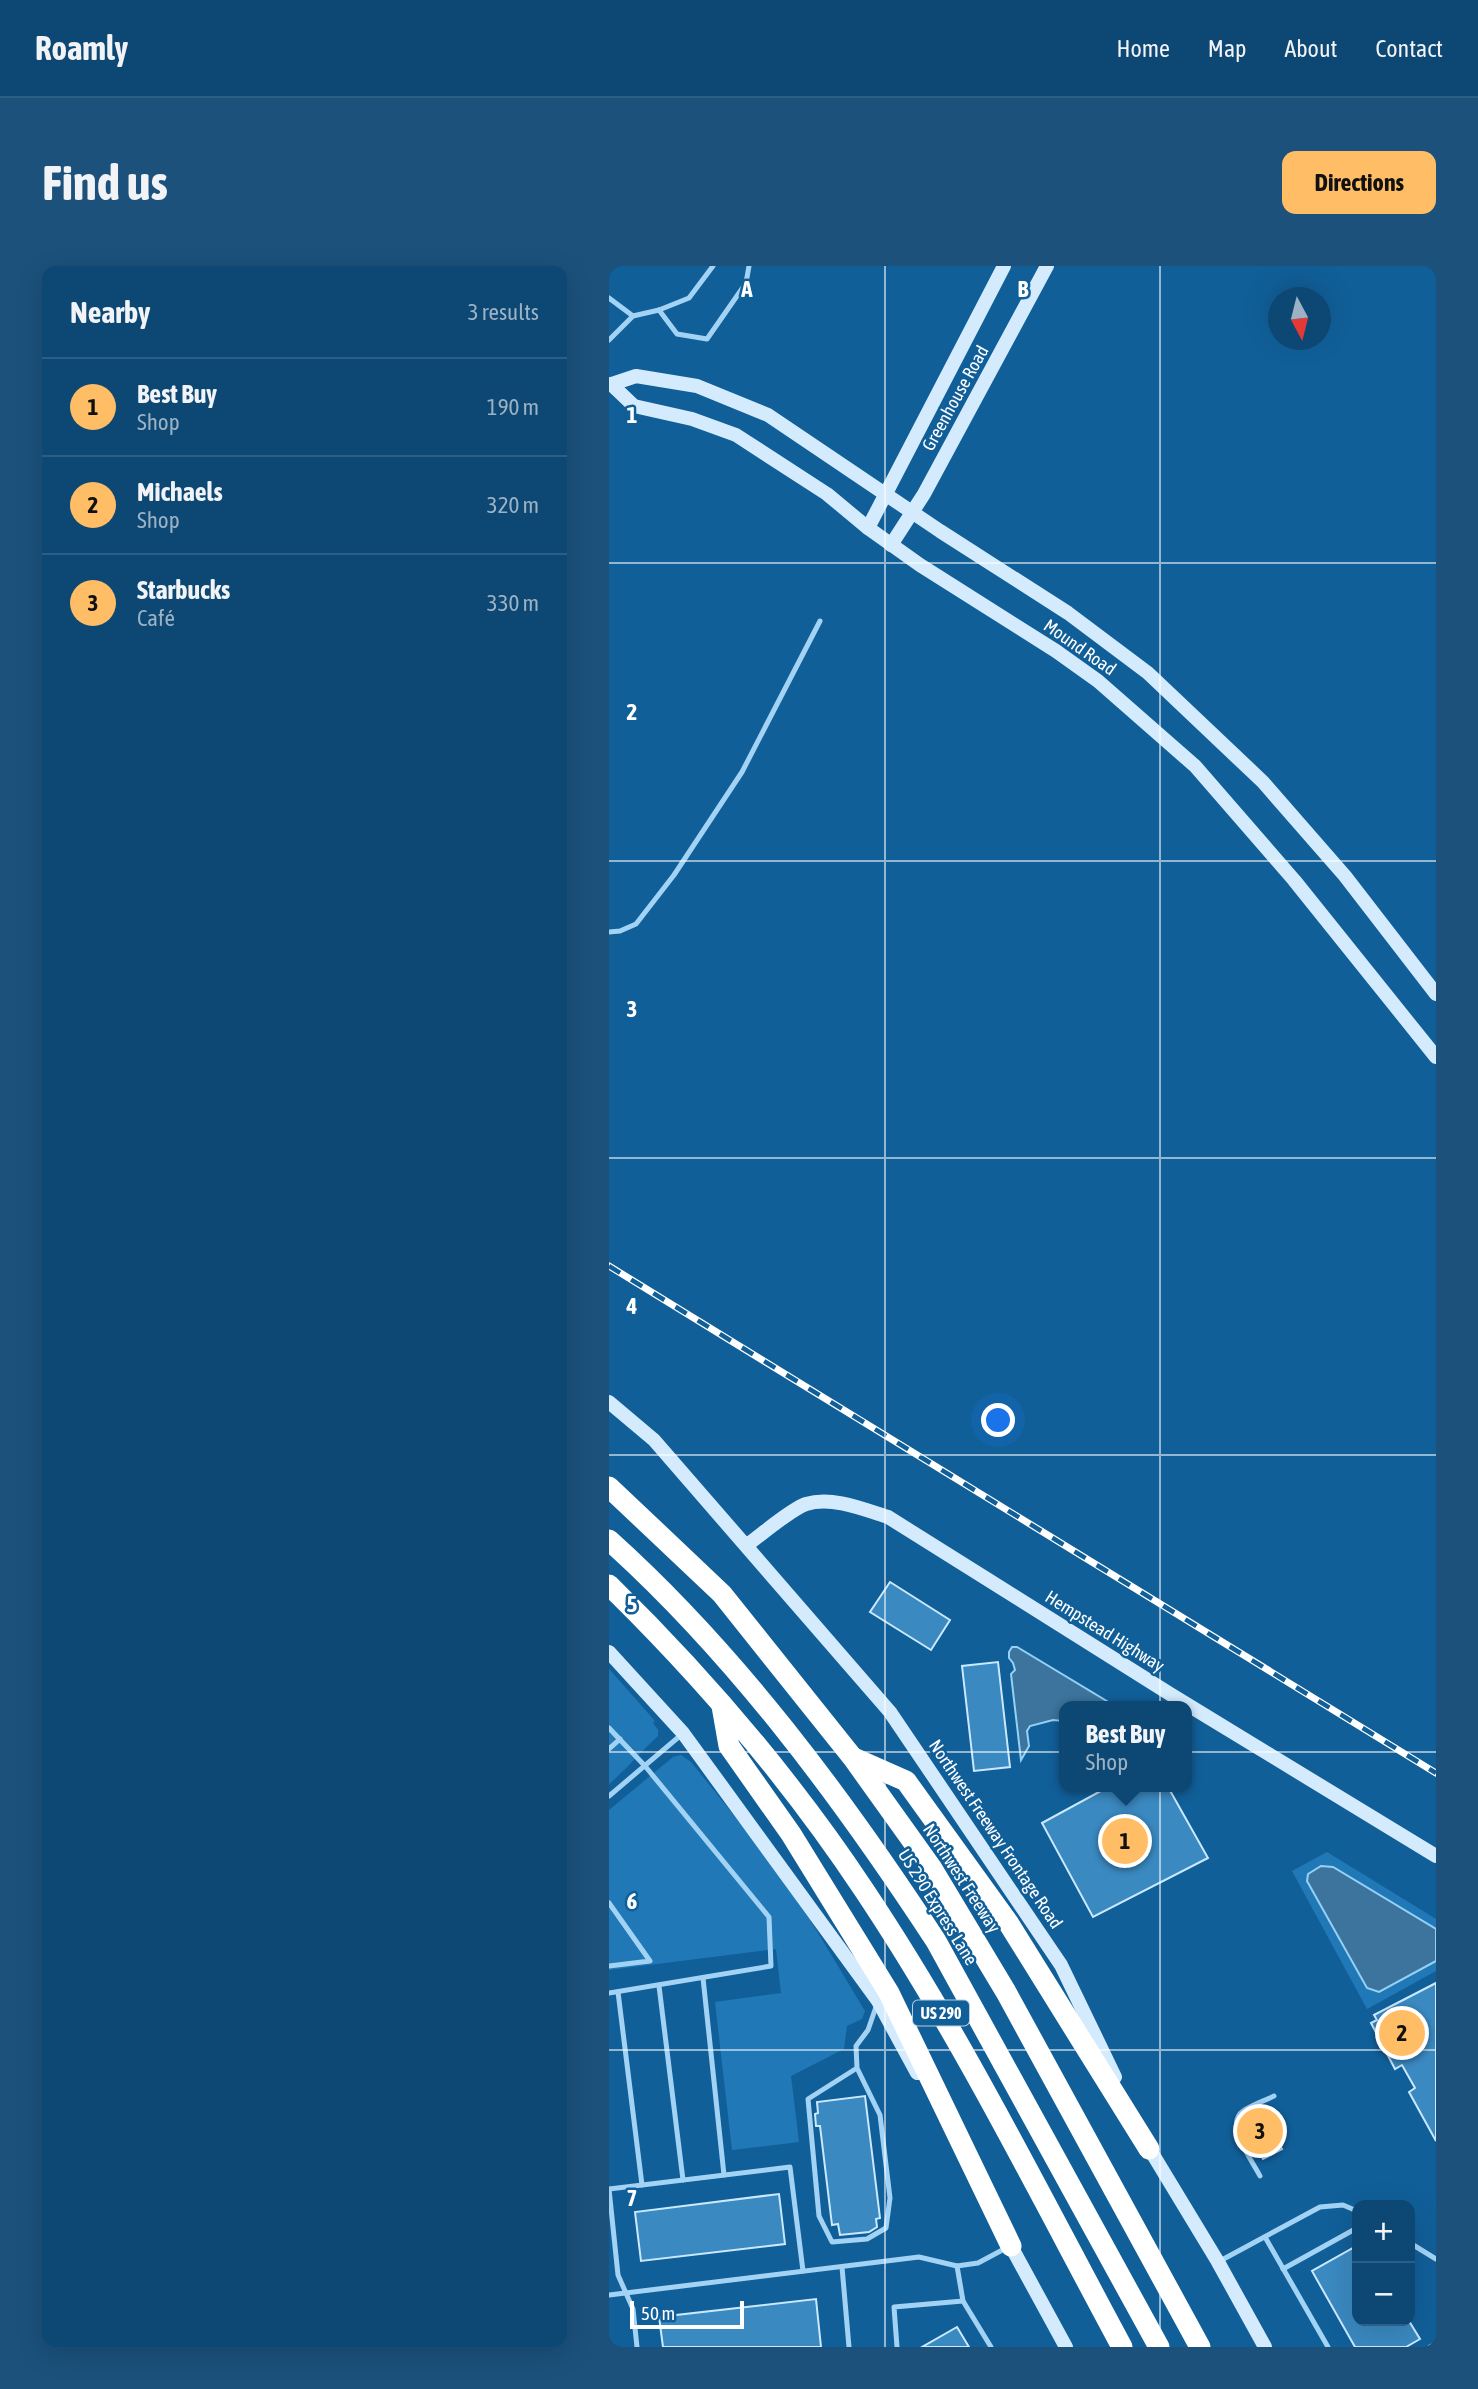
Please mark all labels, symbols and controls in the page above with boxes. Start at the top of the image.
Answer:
text: Roamly [35,29,128,67]
text: Home [1116,35,1170,62]
text: Map [1208,35,1246,62]
text: About [1284,35,1337,62]
text: Contact [1375,35,1443,62]
button: Directions [1282,151,1436,214]
text: Find us [42,154,168,210]
text: A [740,276,753,302]
text: B [1018,276,1029,302]
north arrow [1268,287,1331,350]
text: Nearby [70,295,150,329]
text: 3 results [468,299,539,325]
street label: Greenhouse Road [917,342,993,454]
text: Best Buy [137,379,217,409]
text: 1 [88,394,98,420]
text: 190 m [487,394,539,420]
text: 1 [627,402,638,428]
text: Shop [137,409,180,435]
text: Michaels [137,477,223,507]
text: 2 [88,492,98,518]
text: 320 m [487,492,539,518]
text: Shop [137,507,180,533]
text: Starbucks [137,575,230,605]
text: 3 [88,590,98,616]
text: 330 m [487,590,539,616]
text: Café [137,605,175,631]
street label: Mound Road [1040,615,1120,679]
text: 2 [627,699,637,725]
text: 3 [627,996,637,1022]
text: 4 [626,1293,638,1319]
your location [981,1403,1015,1437]
street label: Hempstead Highway [1042,1586,1168,1676]
text: 5 [627,1591,638,1617]
popup [1059,1701,1192,1792]
text: Best Buy [1086,1719,1165,1749]
street label: Northwest Freeway Frontage Road [925,1735,1067,1933]
text: Shop [1086,1749,1128,1775]
pin: 1 [1102,1815,1148,1867]
street label: Northwest Freeway [919,1819,1005,1937]
street label: US 290 Express Lane [894,1845,982,1969]
text: 6 [627,1888,638,1914]
road number: US 290 [913,2001,969,2026]
pin: 2 [1379,2007,1425,2059]
pin: 3 [1237,2105,1283,2157]
text: 7 [627,2185,637,2211]
map controls [1352,2200,1415,2326]
button: + [1352,2200,1415,2263]
button: − [1352,2263,1415,2326]
scale bar [630,2298,744,2330]
text: 50 m [641,2302,675,2324]

